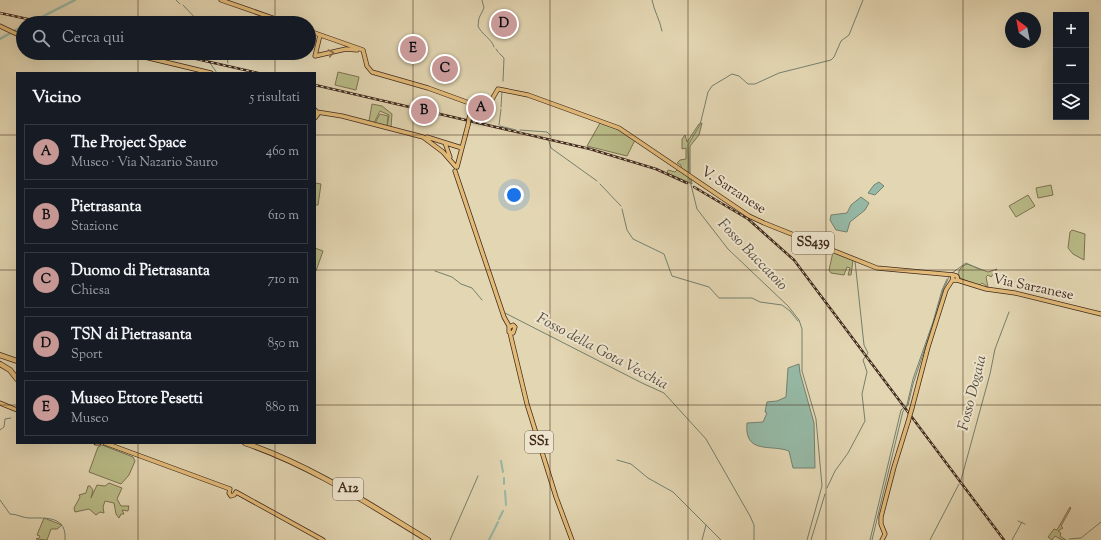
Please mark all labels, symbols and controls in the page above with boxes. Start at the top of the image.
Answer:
pin: D [491,9,517,39]
north arrow [1005,12,1041,48]
map controls [1053,12,1089,120]
button: + [1053,12,1089,48]
search box [16,16,316,60]
icon: search [30,27,52,49]
text: Cerca qui [62,28,124,49]
pin: E [400,34,426,64]
button: − [1053,48,1089,84]
one-way arrow [327,49,334,57]
pin: C [432,54,458,84]
button: layers [1053,84,1089,120]
text: Vicino [32,86,81,110]
text: 5 risultati [250,89,300,107]
pin: A [468,93,494,123]
pin: B [411,96,437,126]
text: The Project Space [71,133,186,154]
text: A [41,143,51,161]
text: 460 m [266,143,299,161]
text: Museo · Via Nazario Sauro [71,154,218,172]
street label: V. Sarzanese [696,162,770,220]
your location [504,185,524,205]
text: Pietrasanta [71,197,142,218]
text: B [42,207,50,225]
text: 610 m [268,207,299,225]
water label: Fosso Baccatoio [712,214,792,296]
text: Stazione [71,218,118,236]
road number: SS439 [792,232,834,254]
text: Duomo di Pietrasanta [71,261,210,282]
street label: Via Sarzanese [991,270,1075,306]
text: C [41,271,51,289]
text: 710 m [268,271,299,289]
text: Chiesa [71,282,110,300]
water label: Fosso della Gota Vecchia [532,308,672,396]
text: TSN di Pietrasanta [71,325,192,346]
text: D [41,335,51,353]
text: 850 m [268,335,299,353]
text: Sport [71,346,102,364]
water label: Fosso Dogaia [953,353,993,433]
text: Museo Ettore Pesetti [71,389,203,410]
text: E [42,399,50,417]
text: 880 m [266,399,299,417]
text: Museo [71,410,109,428]
road number: SS1 [525,431,553,453]
road number: A12 [333,478,363,500]

